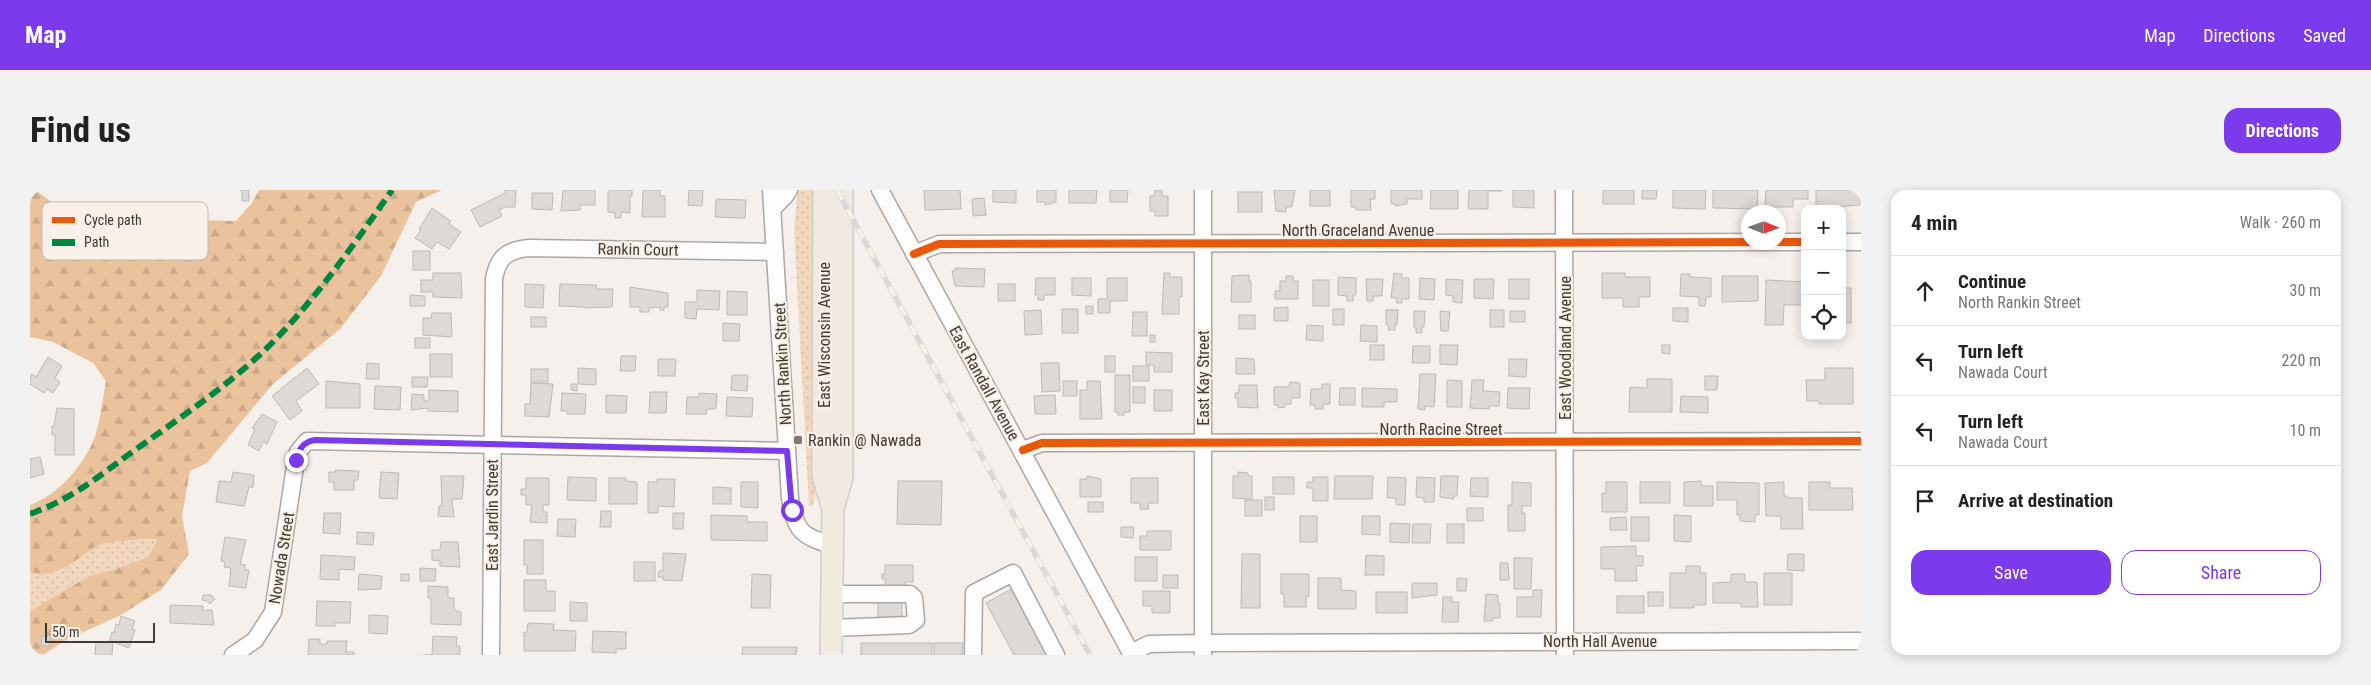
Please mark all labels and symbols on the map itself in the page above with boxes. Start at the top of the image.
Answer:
legend [42,202,208,260]
north arrow [1741,205,1786,250]
text: Cycle path [84,212,142,228]
street label: North Graceland Avenue [1282,221,1434,240]
text: Path [84,234,109,250]
street label: Rankin Court [597,239,679,260]
street label: East Wisconsin Avenue [815,262,834,408]
street label: East Woodland Avenue [1556,276,1575,420]
street label: North Rankin Street [770,302,795,426]
street label: East Randall Avenue [945,323,1024,444]
street label: East Kay Street [1194,330,1213,426]
street label: North Racine Street [1380,420,1503,439]
place label: Rankin @ Nawada [808,431,921,450]
marker: Rankin @ Nawada [792,434,804,446]
route end [285,449,308,472]
street label: East Jardin Street [483,459,502,571]
route start [781,499,804,522]
street label: Nowada Street [265,511,298,605]
scale bar [45,620,155,643]
street label: North Hall Avenue [1543,632,1657,651]

